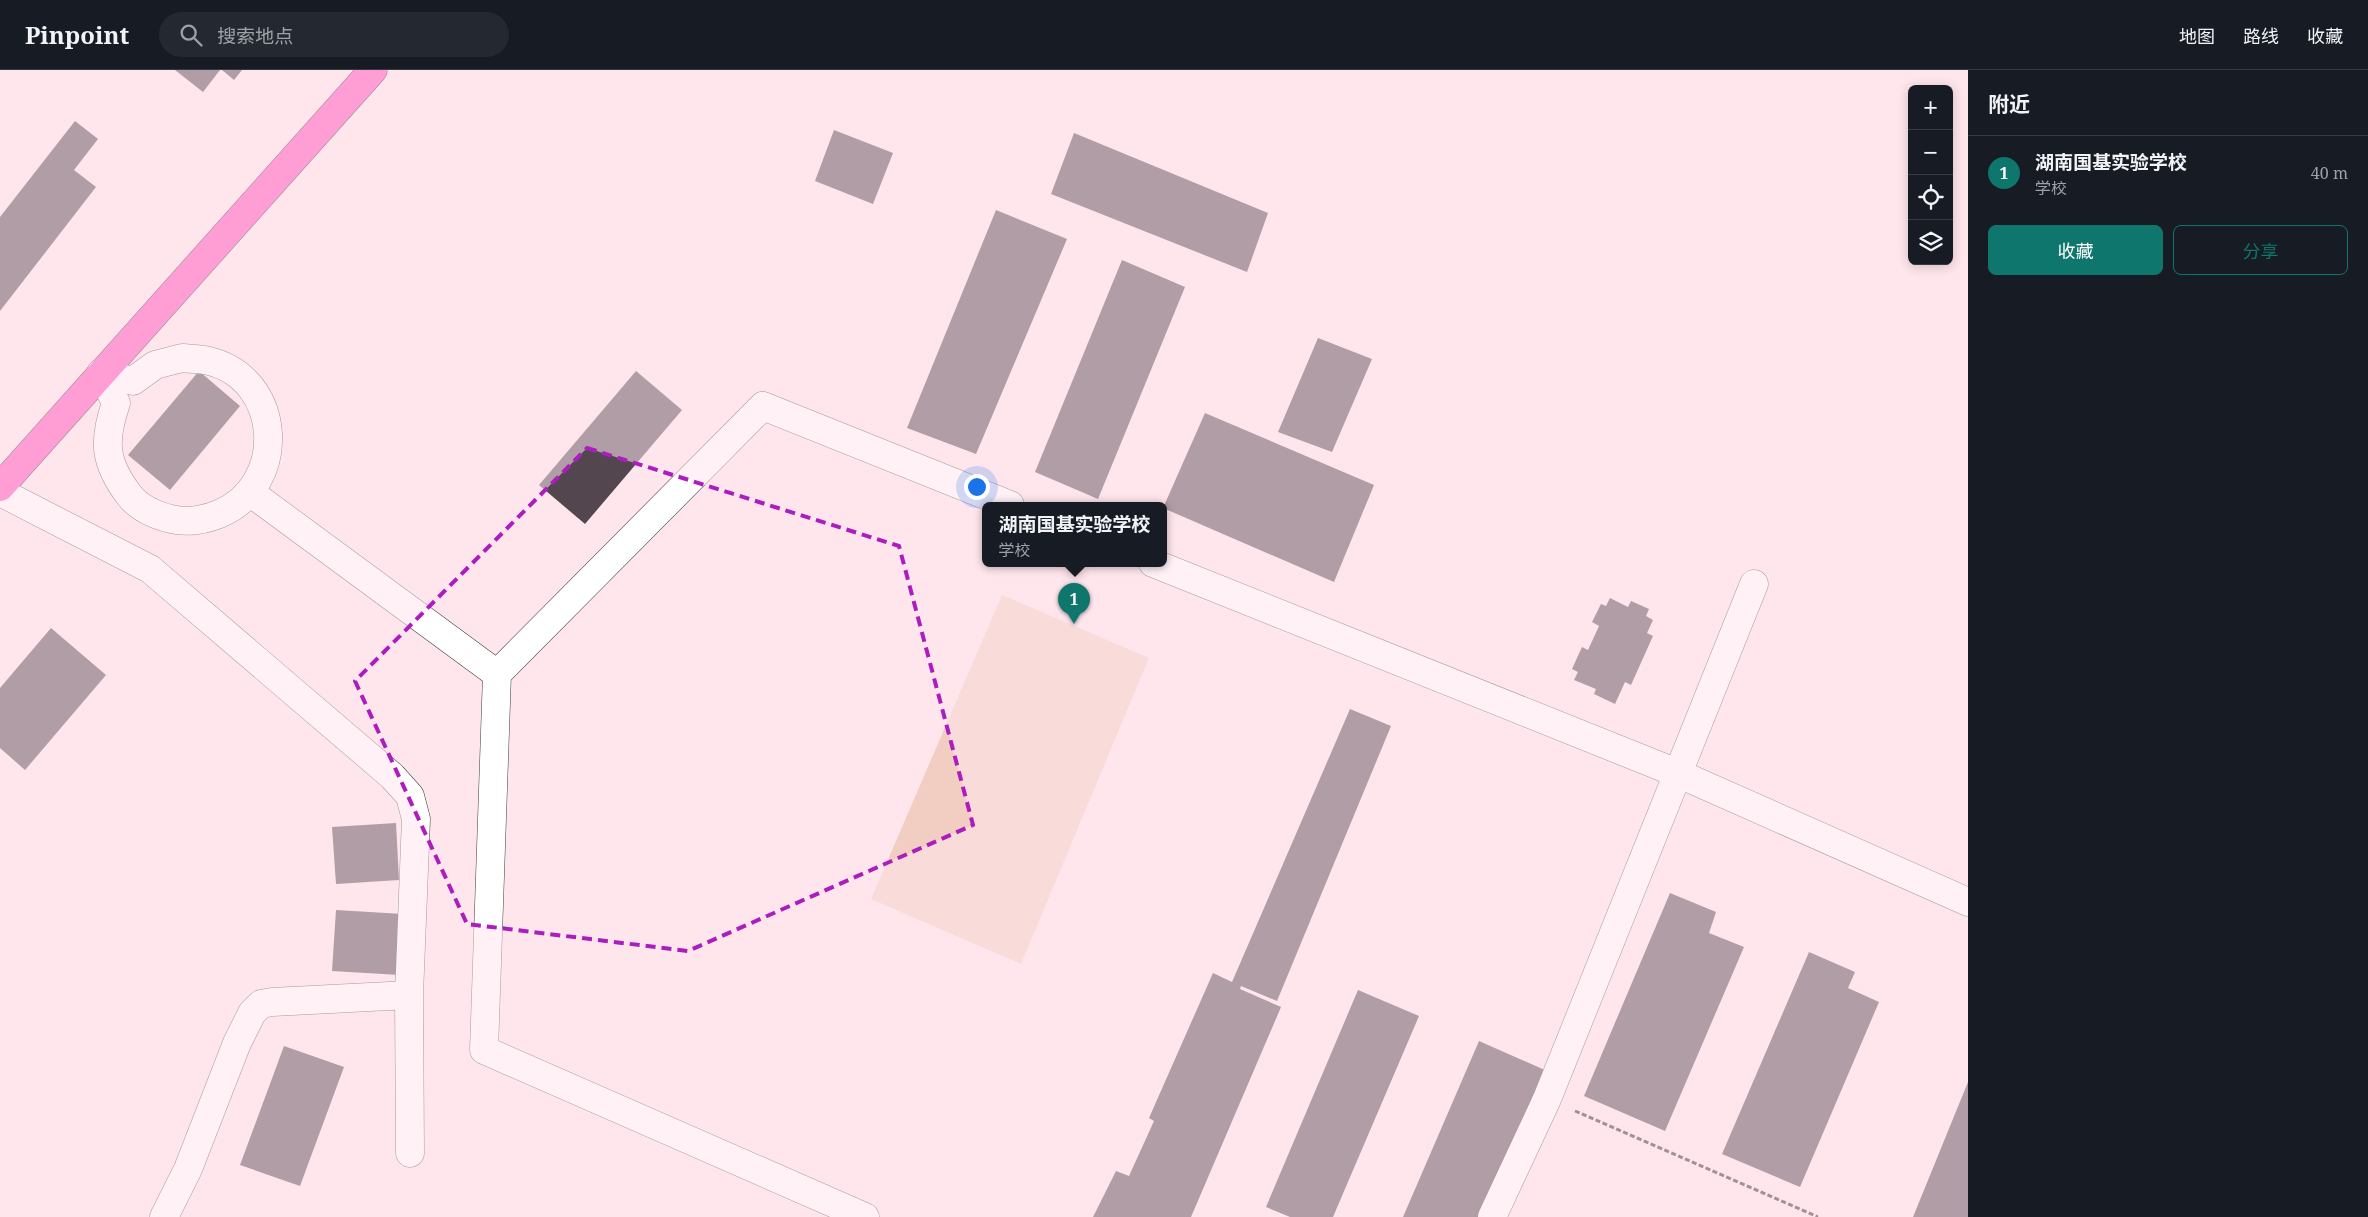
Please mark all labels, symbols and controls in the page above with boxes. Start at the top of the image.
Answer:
search box [159,12,509,57]
text: Pinpoint [25,18,129,51]
icon: search [177,21,205,49]
text: 搜索地点 [217,23,293,49]
text: 地图 [2179,24,2215,48]
text: 路线 [2243,24,2279,48]
text: 收藏 [2307,24,2343,48]
map controls [1908,85,1953,265]
button: + [1908,85,1953,130]
text: 附近 [1988,90,2030,118]
button: − [1908,130,1953,175]
text: 湖南国基实验学校 [2035,149,2187,175]
text: 1 [1999,162,2009,184]
text: 40 m [2311,162,2348,184]
button: locate [1908,175,1953,220]
text: 学校 [2035,177,2067,199]
button: layers [1908,220,1953,265]
button: 收藏 [1988,225,2163,275]
button: 分享 [2173,225,2348,275]
your location [964,474,990,500]
popup [982,502,1167,567]
text: 湖南国基实验学校 [998,511,1151,537]
text: 学校 [998,539,1031,561]
pin: 1 [1058,583,1090,624]

